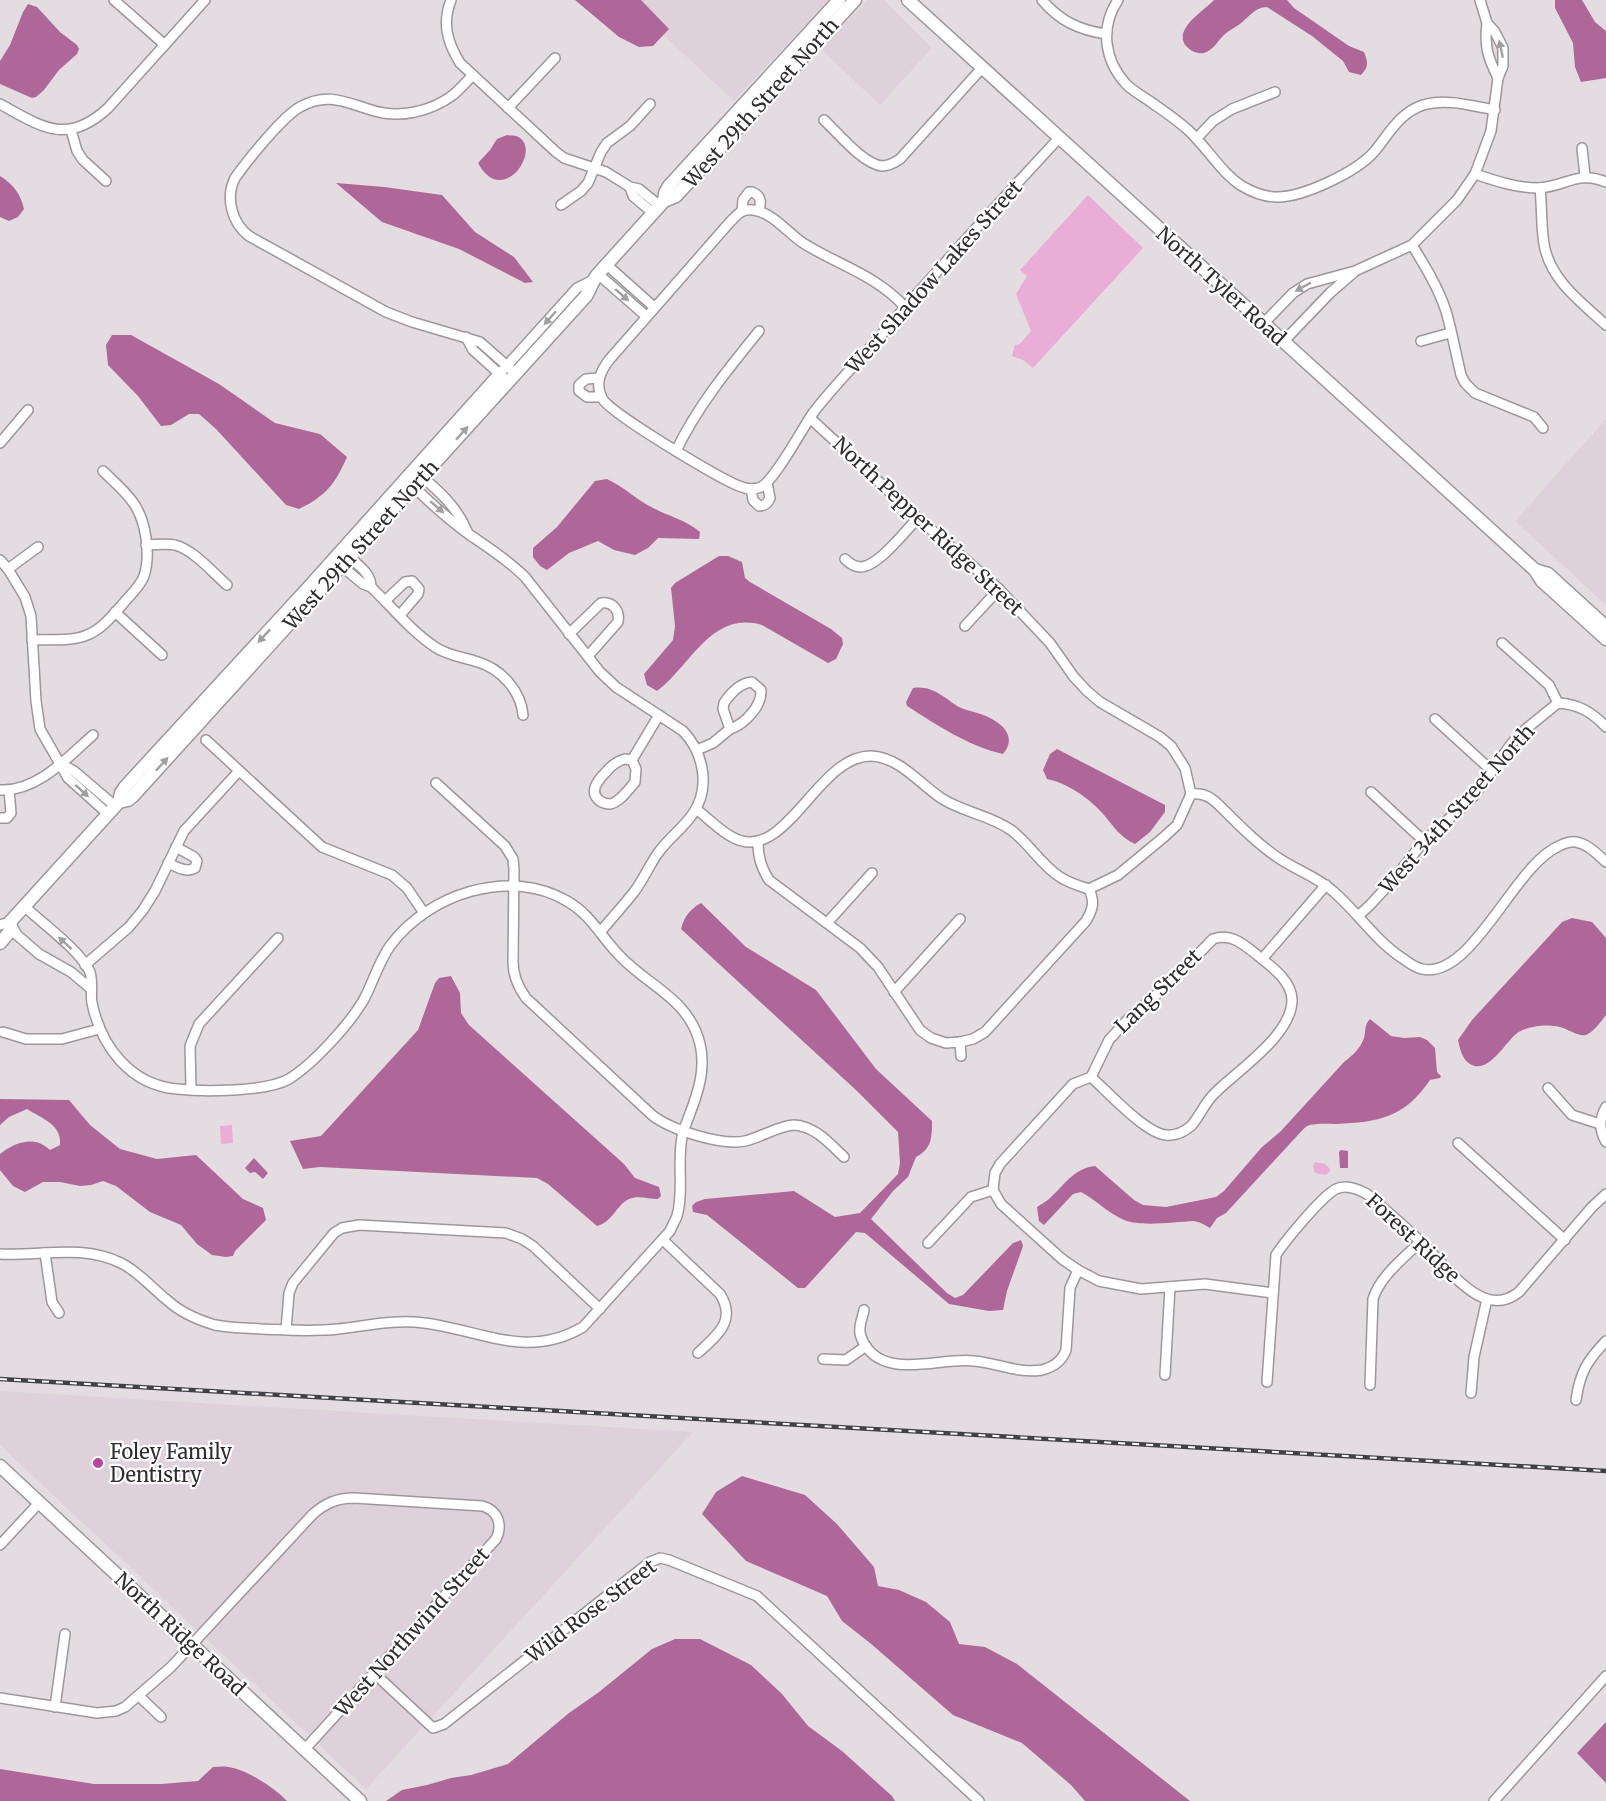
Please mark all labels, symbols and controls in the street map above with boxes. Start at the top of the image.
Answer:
street label: West 29th Street North [677,13,844,193]
one-way arrow [1496,39,1505,58]
street label: West Shadow Lakes Street [840,175,1027,379]
street label: North Tyler Road [1151,221,1291,350]
one-way arrow [1294,282,1311,292]
one-way arrow [614,288,629,301]
one-way arrow [543,311,557,326]
one-way arrow [455,426,468,441]
street label: North Pepper Ridge Street [828,431,1029,620]
street label: West 29th Street North [277,455,444,635]
one-way arrow [429,500,444,513]
one-way arrow [257,628,271,642]
street label: West 34th Street North [1373,719,1539,899]
one-way arrow [155,757,169,772]
one-way arrow [74,784,89,797]
one-way arrow [57,936,72,950]
street label: Lang Street [1109,943,1206,1038]
street label: Forest Ridge [1361,1188,1465,1287]
place label: Foley Family Dentistry [110,1439,232,1487]
marker: Foley Family Dentistry [91,1456,105,1470]
street label: West Northwind Street [328,1542,494,1722]
street label: Wild Rose Street [520,1553,661,1668]
street label: North Ridge Road [110,1567,251,1701]

